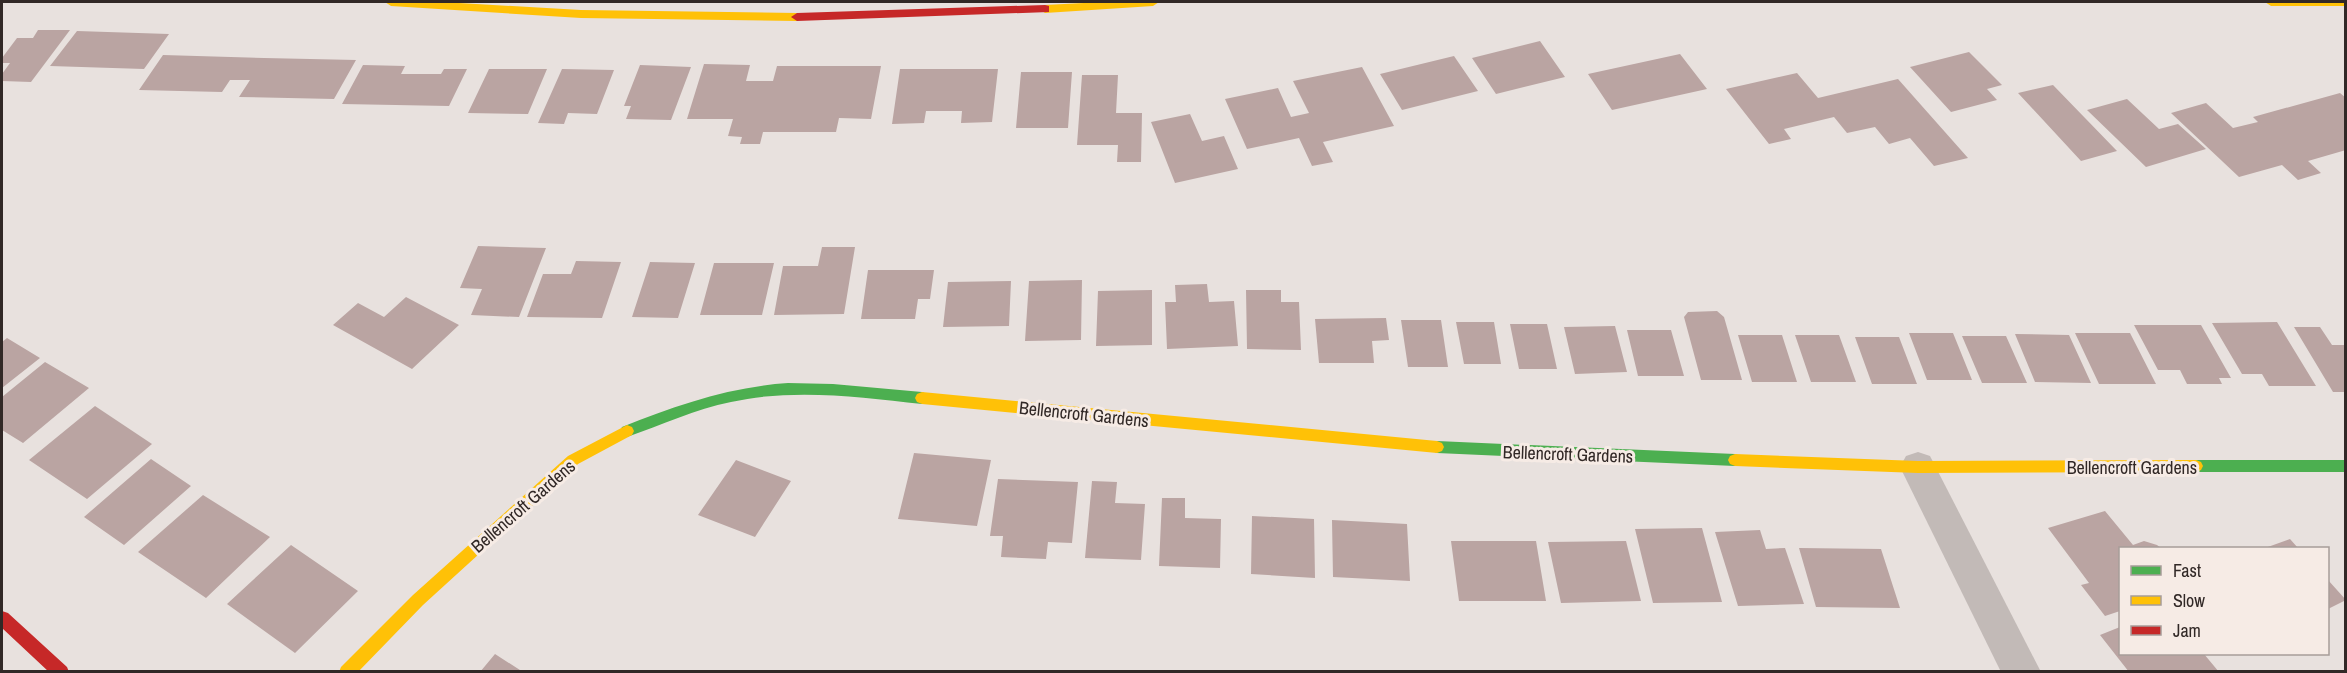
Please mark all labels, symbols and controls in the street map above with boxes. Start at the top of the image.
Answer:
street label: Bellencroft Gardens [1018,395,1150,433]
street label: Bellencroft Gardens [1502,439,1634,469]
street label: Bellencroft Gardens [466,454,580,558]
street label: Bellencroft Gardens [2067,455,2197,480]
legend [2119,547,2329,655]
text: Fast [2173,558,2201,583]
text: Slow [2173,588,2205,613]
text: Jam [2173,618,2201,643]

